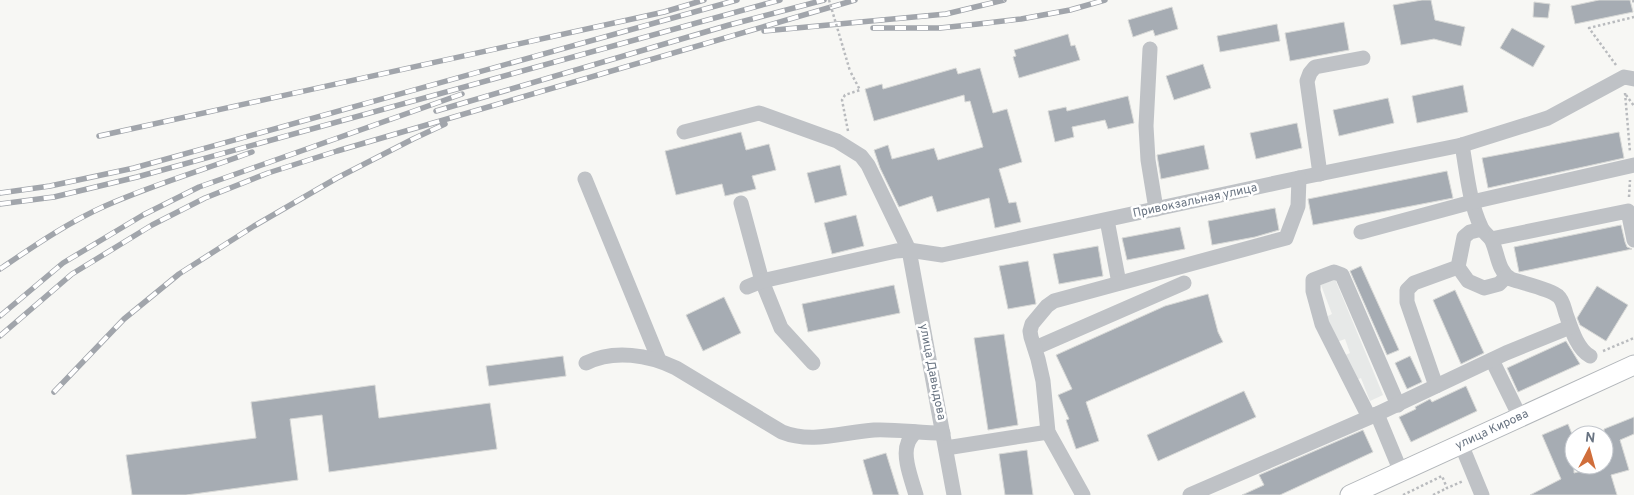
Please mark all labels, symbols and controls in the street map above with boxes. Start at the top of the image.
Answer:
street label: Привокзальная улица [1131,180,1259,222]
street label: улица Давыдова [915,322,949,422]
street label: улица Кирова [1453,406,1531,454]
north arrow [1564,425,1614,475]
text: N [1584,430,1596,448]

